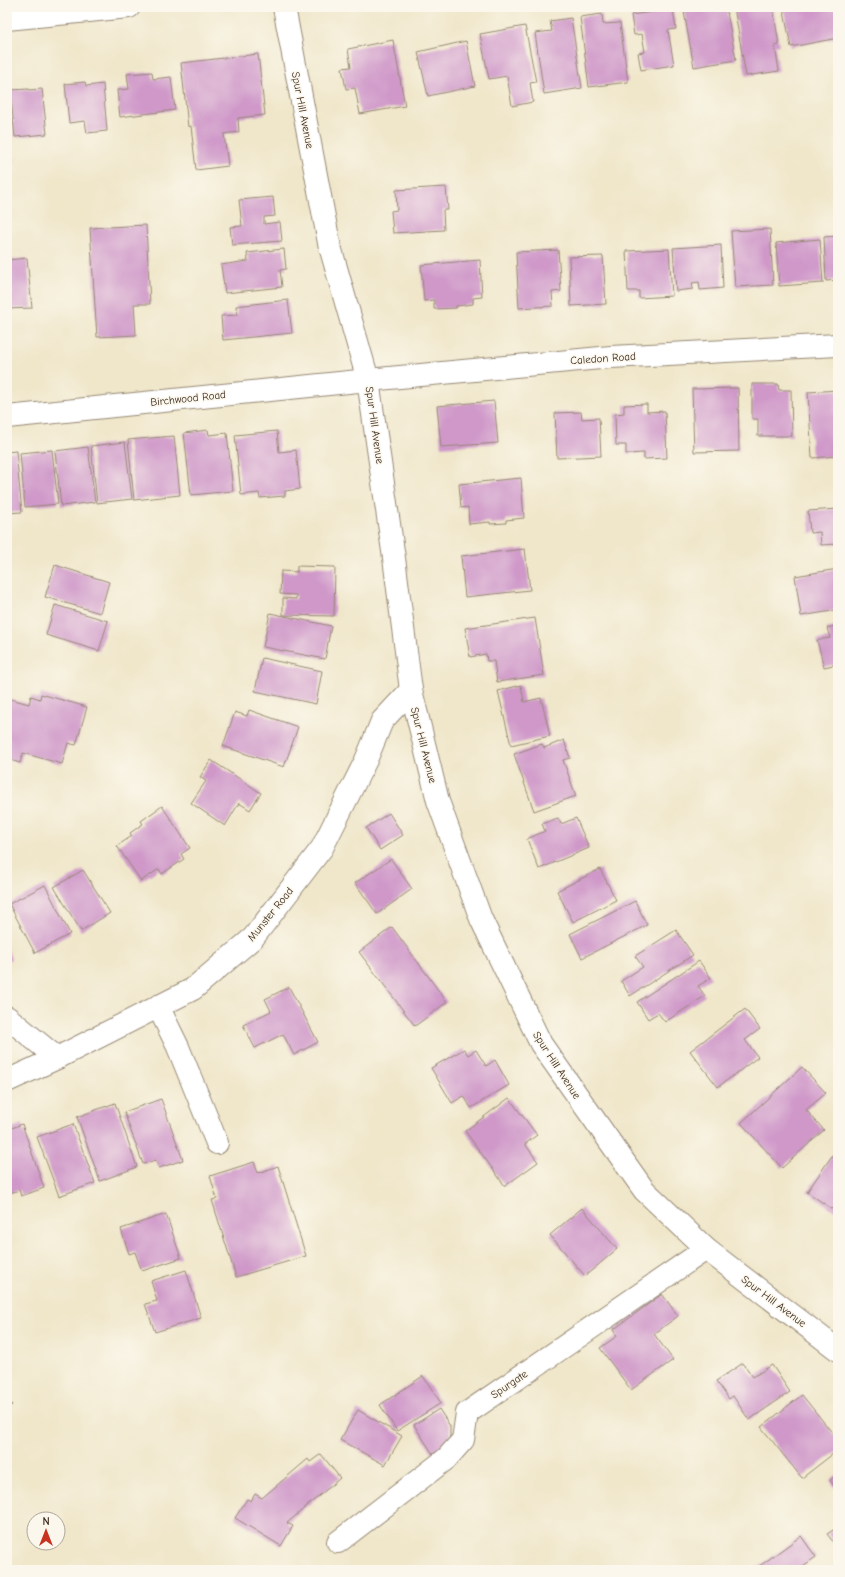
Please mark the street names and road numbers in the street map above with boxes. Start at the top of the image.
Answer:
street label: Spur Hill Avenue [289,71,316,150]
street label: Caledon Road [570,350,636,367]
street label: Spur Hill Avenue [363,386,386,465]
street label: Birchwood Road [150,388,227,409]
street label: Spur Hill Avenue [408,706,439,785]
street label: Munster Road [245,885,296,944]
street label: Spur Hill Avenue [530,1029,584,1102]
street label: Spur Hill Avenue [739,1273,809,1330]
street label: Spurgate [488,1367,530,1401]

